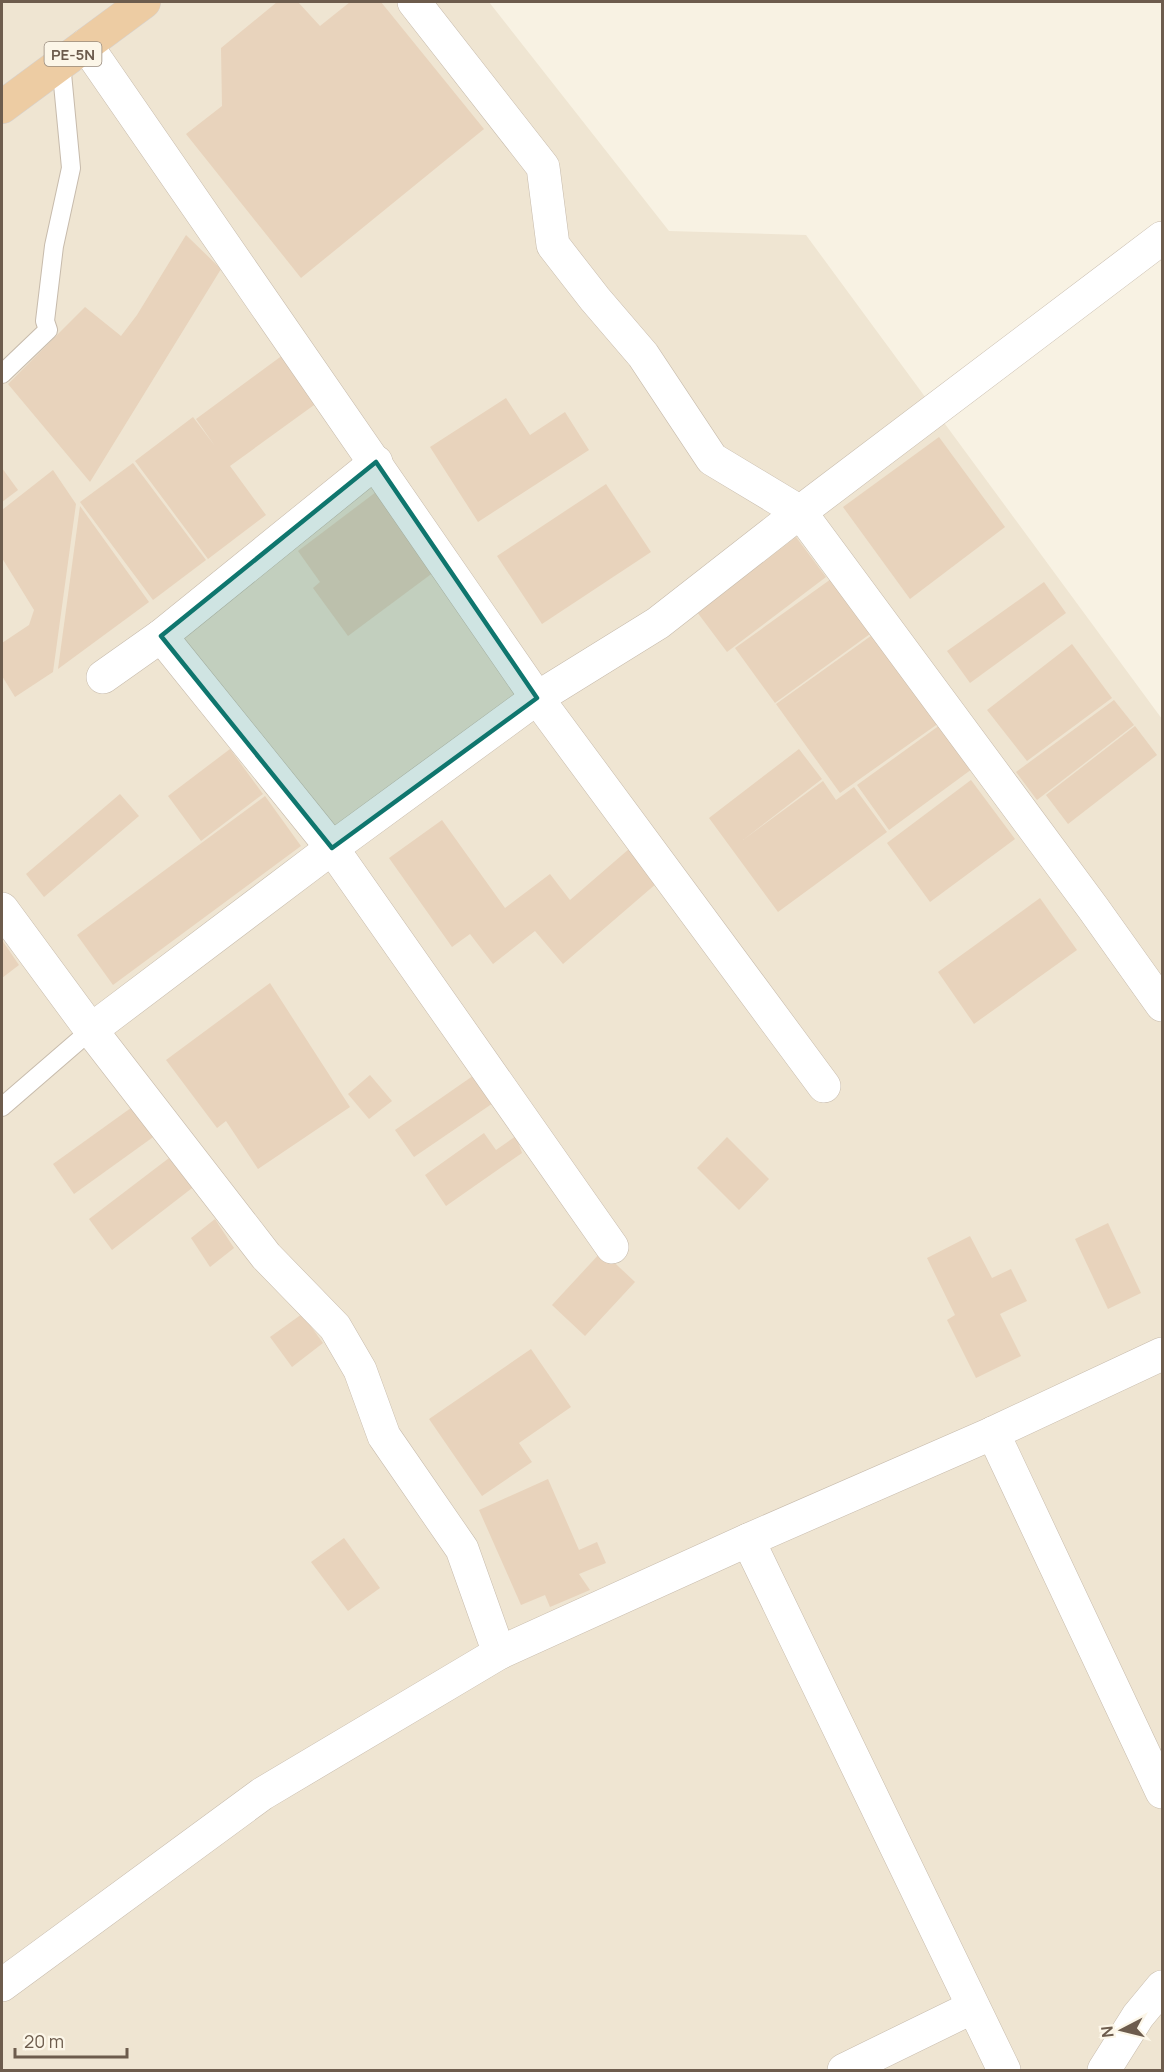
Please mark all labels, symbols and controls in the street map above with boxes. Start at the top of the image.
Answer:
road number: PE-5N [44,42,101,66]
north arrow [1092,2000,1152,2060]
scale bar [15,2021,128,2059]
text: N [1095,2025,1119,2039]
text: 20 m [24,2029,64,2053]

